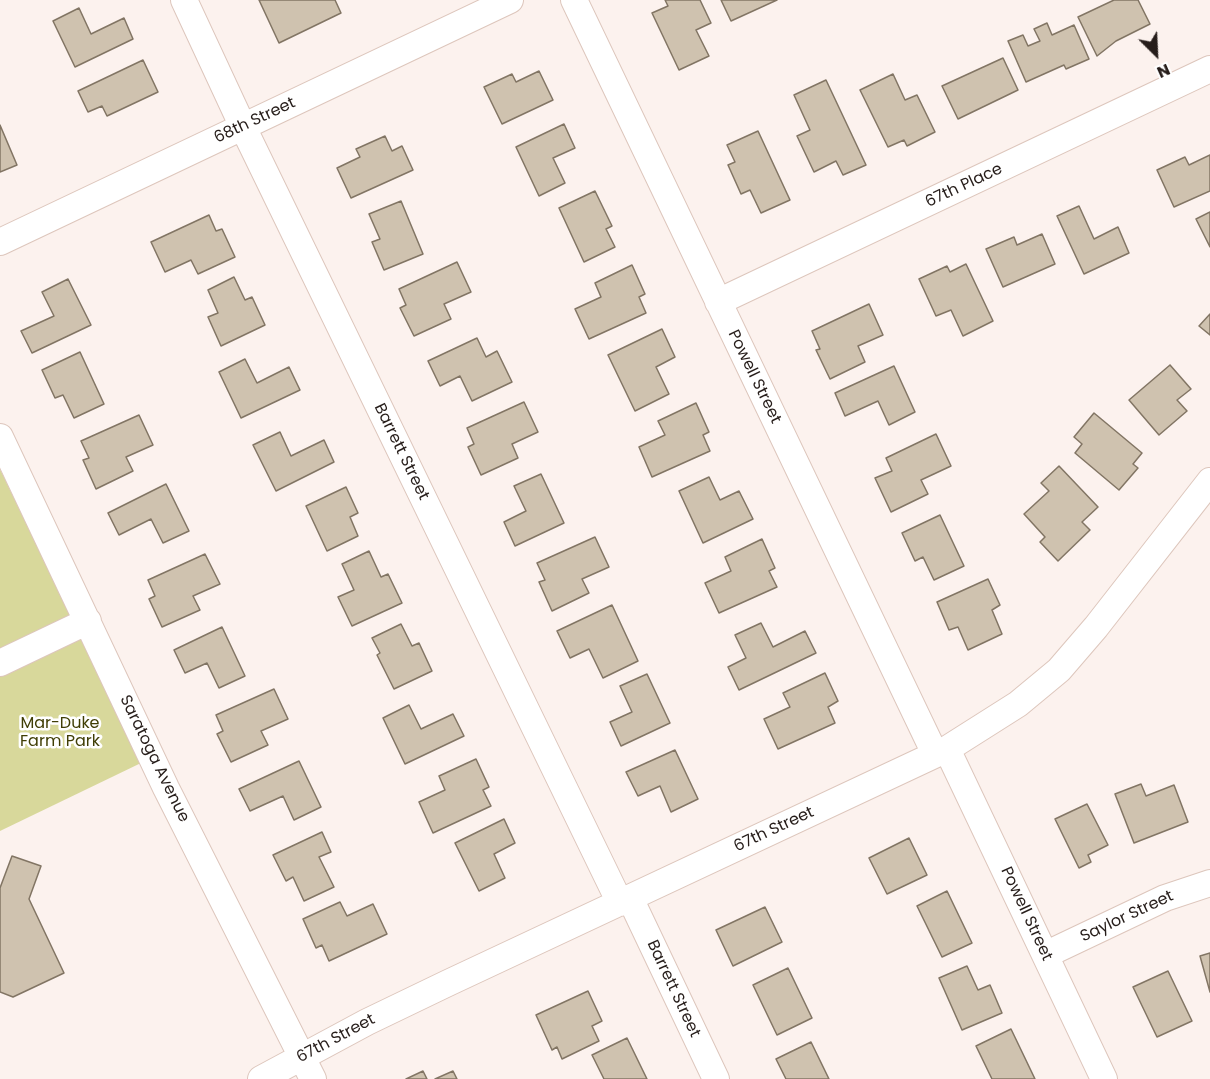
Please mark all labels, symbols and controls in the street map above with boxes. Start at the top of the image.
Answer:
north arrow [1126,24,1186,84]
text: N [1153,58,1174,84]
street label: 68th Street [211,94,299,148]
street label: 67th Place [922,160,1006,212]
street label: Powell Street [723,327,785,427]
street label: Barrett Street [369,400,433,504]
street label: Saratoga Avenue [115,692,193,826]
park label: Mar-Duke Farm Park [20,714,100,752]
street label: 67th Street [731,803,817,857]
street label: Powell Street [996,864,1056,964]
street label: Saylor Street [1077,887,1177,947]
street label: Barrett Street [642,937,704,1041]
street label: 67th Street [293,1010,379,1068]

